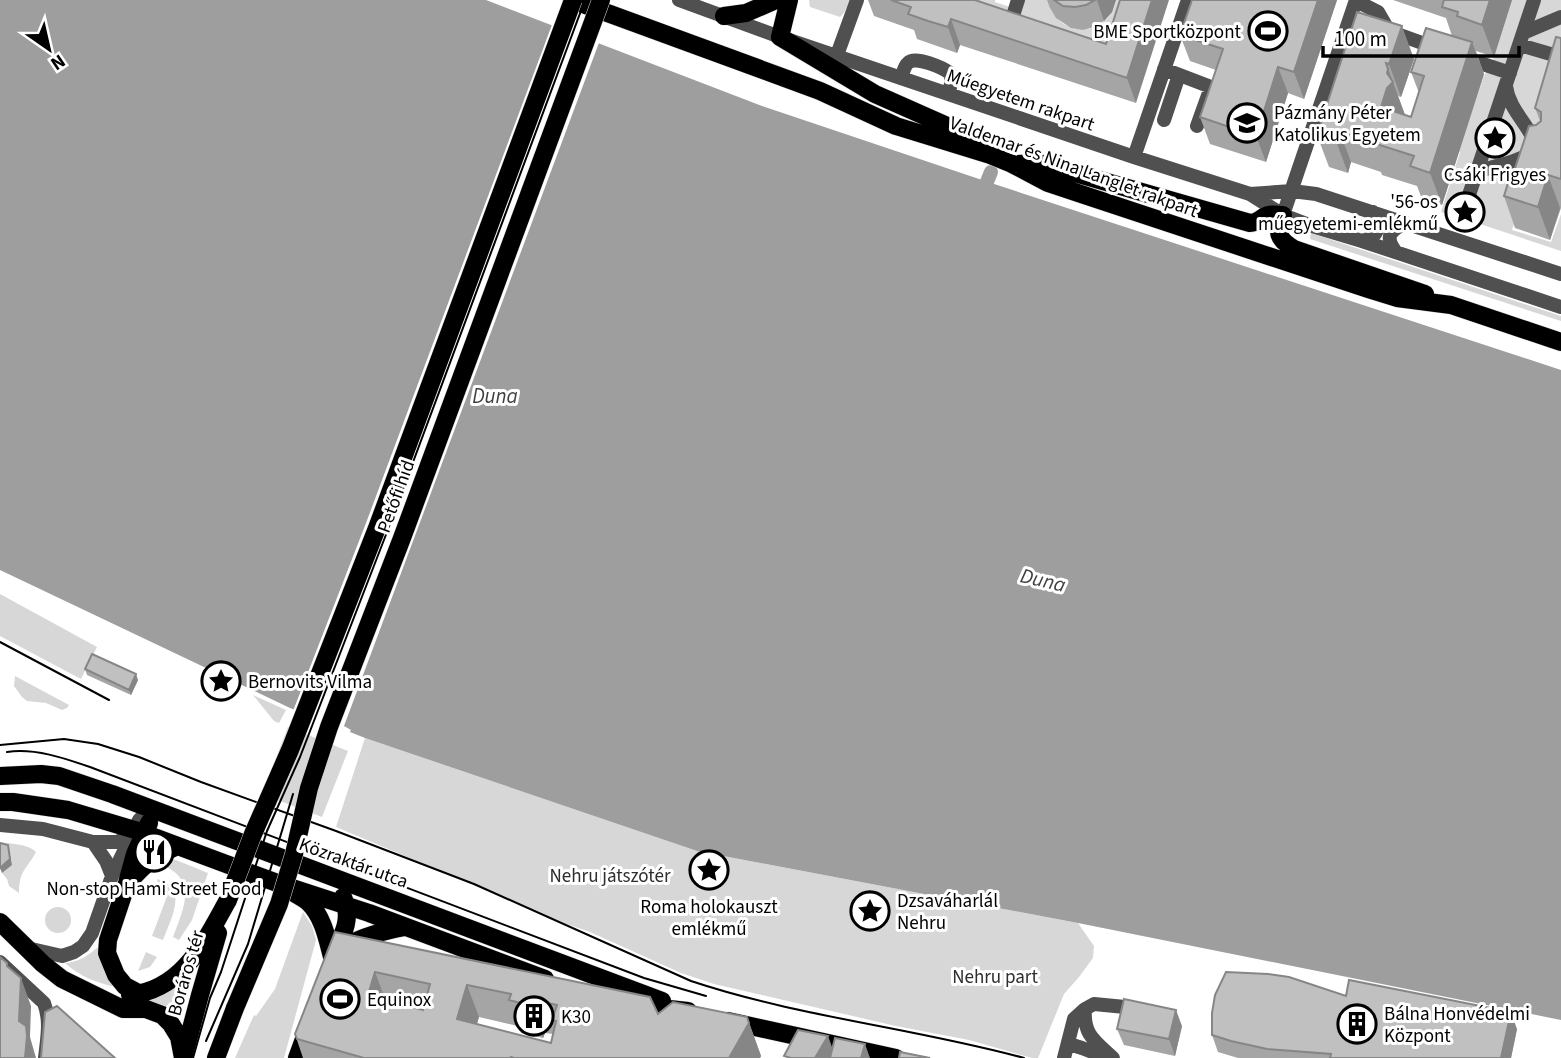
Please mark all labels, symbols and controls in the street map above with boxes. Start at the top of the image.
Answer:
sports icon: BME Sportközpont [1247,10,1289,52]
north arrow [14,14,84,84]
scale bar [1323,14,1519,58]
place label: BME Sportközpont [1093,19,1242,46]
text: 100 m [1334,24,1387,54]
text: N [45,47,70,77]
street label: Műegyetem rakpart [943,63,1098,139]
place label: Pázmány Péter Katolikus Egyetem [1274,100,1421,149]
school or university icon: Pázmány Péter Katolikus Egyetem [1226,102,1268,144]
street label: Valdemar és Nina Langlet rakpart [946,110,1202,225]
place icon: Csáki Frigyes [1474,117,1516,159]
place label: Csáki Frigyes [1444,162,1546,189]
place label: '56-os műegyetemi-emlékmű [1258,189,1438,238]
place icon: '56-os műegyetemi-emlékmű [1444,191,1486,233]
water label: Duna [472,381,518,411]
street label: Petőfi híd [371,456,422,537]
water label: Duna [1017,560,1069,600]
place icon: Bernovits Vilma [200,660,242,702]
place label: Bernovits Vilma [248,669,372,696]
restaurant icon: Non-stop Hami Street Food [133,831,175,873]
street label: Közraktár utca [295,831,412,896]
place icon: Roma holokauszt emlékmű [688,849,730,891]
park label: Nehru játszótér [549,863,671,890]
place label: Non-stop Hami Street Food [46,876,262,903]
place label: Dzsaváharlál Nehru [897,888,998,937]
place icon: Dzsaváharlál Nehru [849,890,891,932]
place label: Roma holokauszt emlékmű [640,894,778,943]
street label: Boráros tér [161,927,212,1019]
park label: Nehru part [952,964,1038,991]
sports icon: Equinox [319,978,361,1020]
place label: Equinox [367,987,432,1014]
building icon: K30 [513,995,555,1037]
place label: Bálna Honvédelmi Központ [1384,1001,1530,1050]
building icon: Bálna Honvédelmi Központ [1336,1003,1378,1045]
place label: K30 [561,1004,591,1031]

